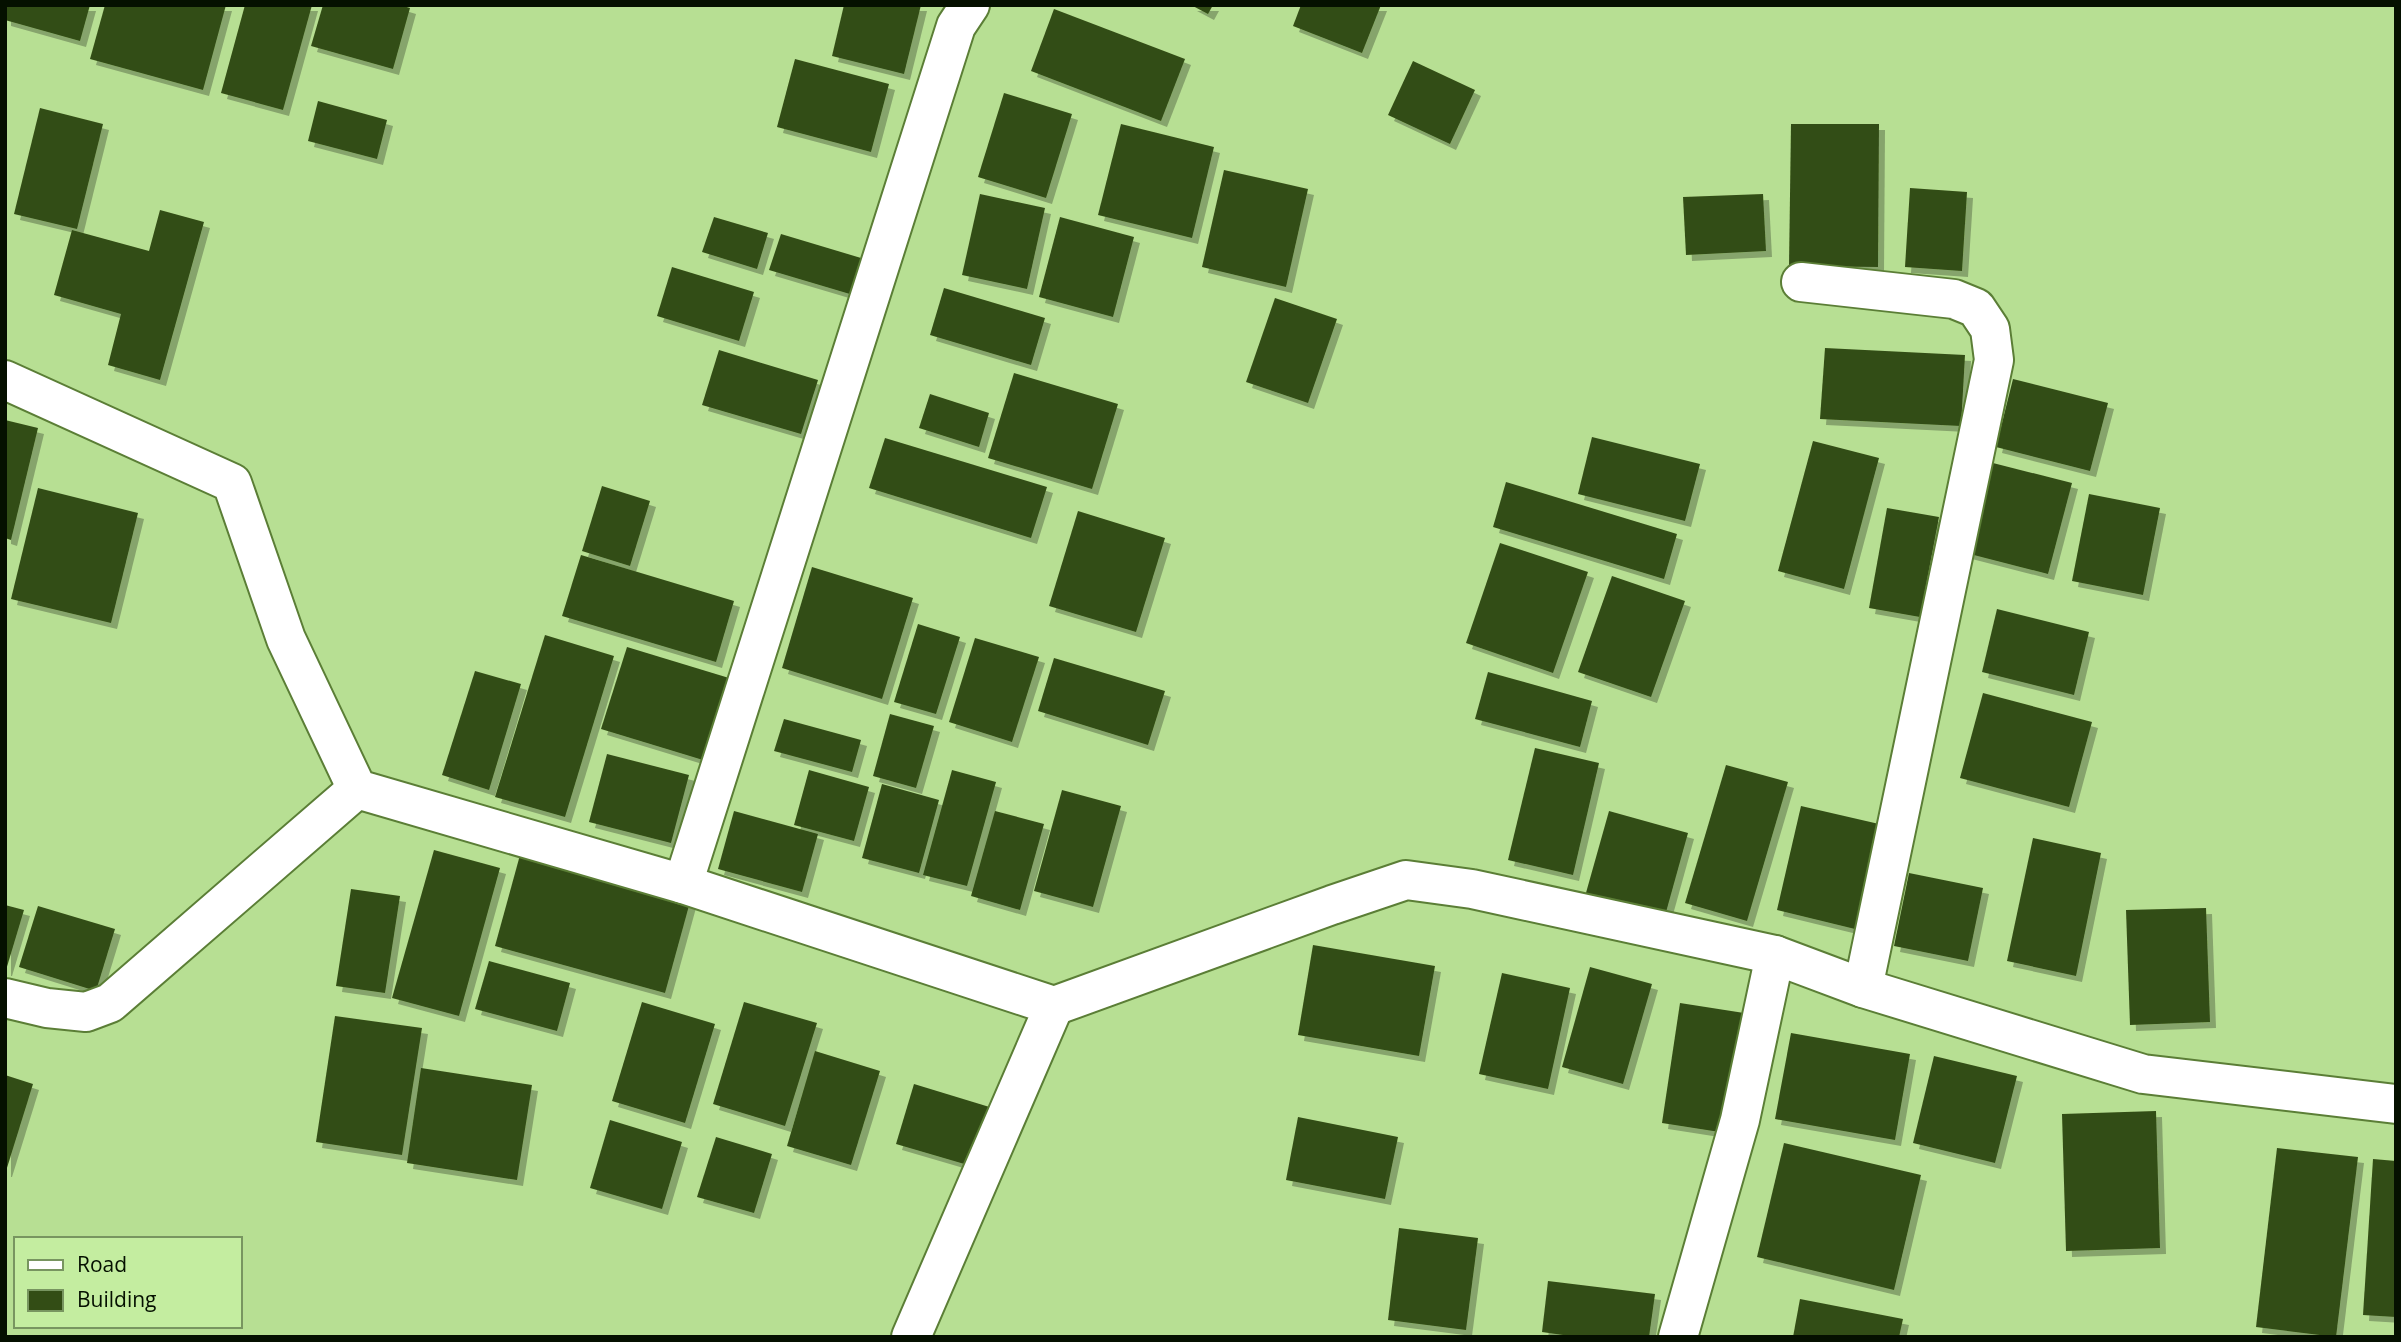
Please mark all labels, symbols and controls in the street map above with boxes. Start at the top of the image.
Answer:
legend [14,1237,242,1328]
text: Road [77,1250,127,1278]
text: Building [77,1285,156,1313]

